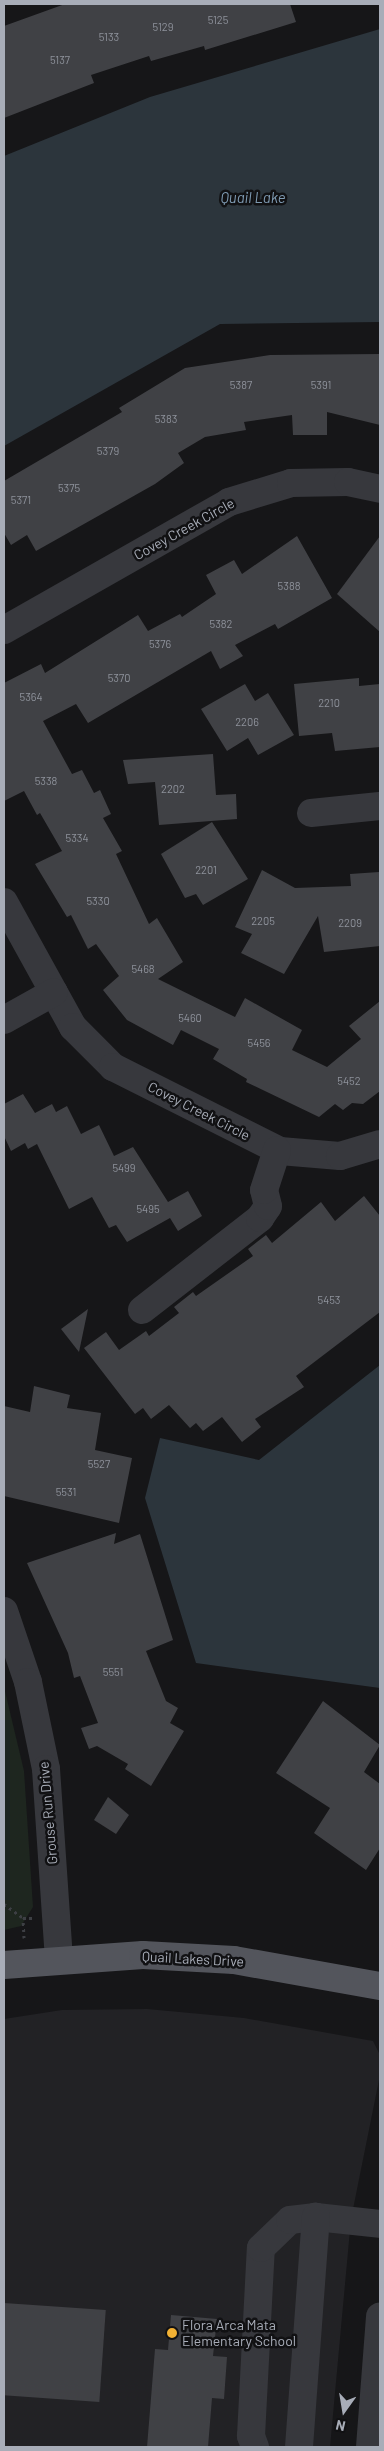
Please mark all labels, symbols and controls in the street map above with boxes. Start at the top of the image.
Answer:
house number: 5125 [208,13,228,27]
house number: 5129 [153,20,173,34]
house number: 5133 [99,30,119,44]
house number: 5137 [50,53,70,67]
water label: Quail Lake [220,189,286,207]
house number: 5387 [230,378,252,392]
house number: 5391 [311,378,331,392]
house number: 5383 [155,412,177,426]
house number: 5379 [97,444,119,458]
house number: 5375 [58,481,80,495]
house number: 5371 [11,493,31,507]
street label: Covey Creek Circle [131,494,237,564]
house number: 5388 [278,579,300,593]
house number: 5382 [210,617,232,631]
house number: 5376 [149,637,171,651]
house number: 5370 [108,671,130,685]
house number: 5364 [19,690,43,704]
house number: 2210 [318,696,340,710]
house number: 2206 [235,715,259,729]
house number: 5338 [35,774,57,788]
house number: 2202 [161,782,185,796]
house number: 5334 [65,831,89,845]
house number: 2201 [195,863,217,877]
house number: 5330 [86,894,110,908]
house number: 2205 [251,914,275,928]
house number: 2209 [338,916,362,930]
house number: 5468 [131,962,155,976]
house number: 5460 [178,1011,202,1025]
house number: 5456 [247,1036,271,1050]
house number: 5452 [337,1074,361,1088]
street label: Covey Creek Circle [145,1078,253,1144]
house number: 5499 [112,1161,136,1175]
house number: 5495 [136,1202,160,1216]
house number: 5453 [317,1293,341,1307]
house number: 5527 [88,1457,110,1471]
house number: 5531 [56,1485,76,1499]
house number: 5551 [103,1665,123,1679]
street label: Grouse Run Drive [35,1761,61,1865]
street label: Quail Lakes Drive [142,1948,244,1970]
place label: Flora Arca Mata Elementary School [182,2317,296,2350]
marker: Flora Arca Mata Elementary School [166,2327,178,2339]
north arrow [319,2386,369,2436]
text: N [334,2417,347,2435]

